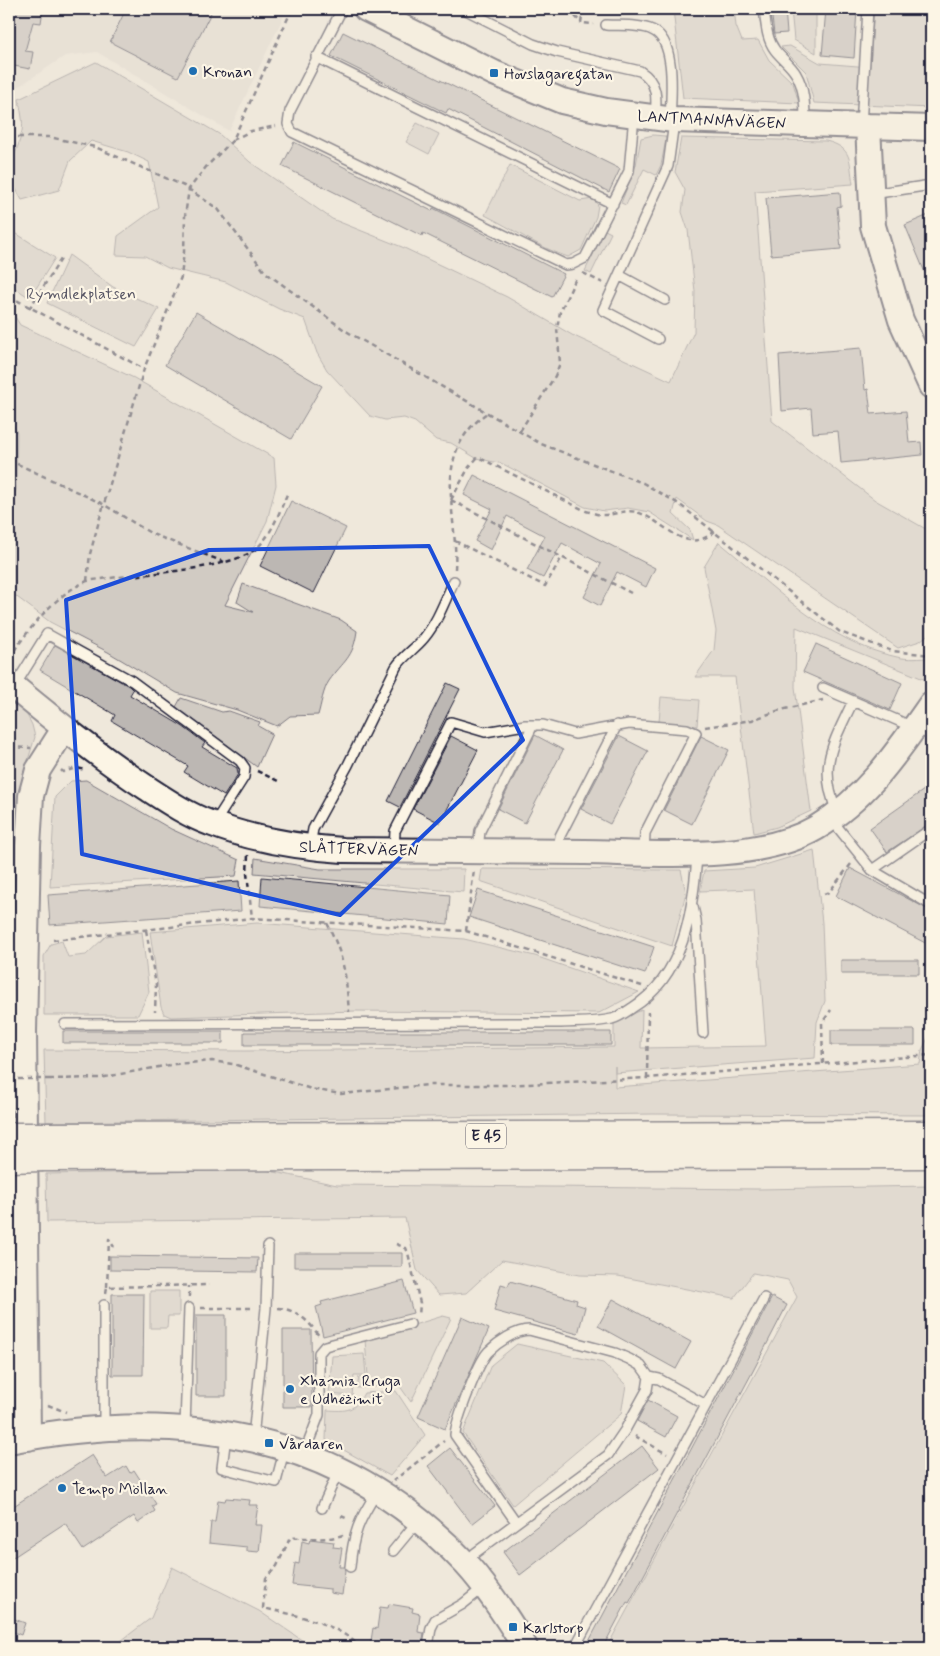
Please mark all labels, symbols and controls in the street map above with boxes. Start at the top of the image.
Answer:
place label: Kronan [203,62,252,83]
place label: Hovslagaregatan [504,64,613,86]
marker: Kronan [187,65,199,77]
marker: Hovslagaregatan [488,67,500,79]
street label: LANTMANNAVÄGEN [637,106,787,135]
park label: Rymdlekplatsen [26,284,136,305]
street label: SLÅTTERVÄGEN [299,837,419,862]
road number: E 45 [466,1124,506,1148]
place label: Xhamia Rruga e Udhëzimit [300,1371,401,1410]
marker: Xhamia Rruga e Udhëzimit [284,1383,296,1395]
place label: Vårdaren [279,1434,343,1455]
marker: Vårdaren [263,1437,275,1449]
place label: Tempo Möllan [72,1479,169,1500]
marker: Tempo Möllan [56,1482,68,1494]
place label: Karlstorp [523,1618,584,1639]
marker: Karlstorp [507,1621,519,1633]

